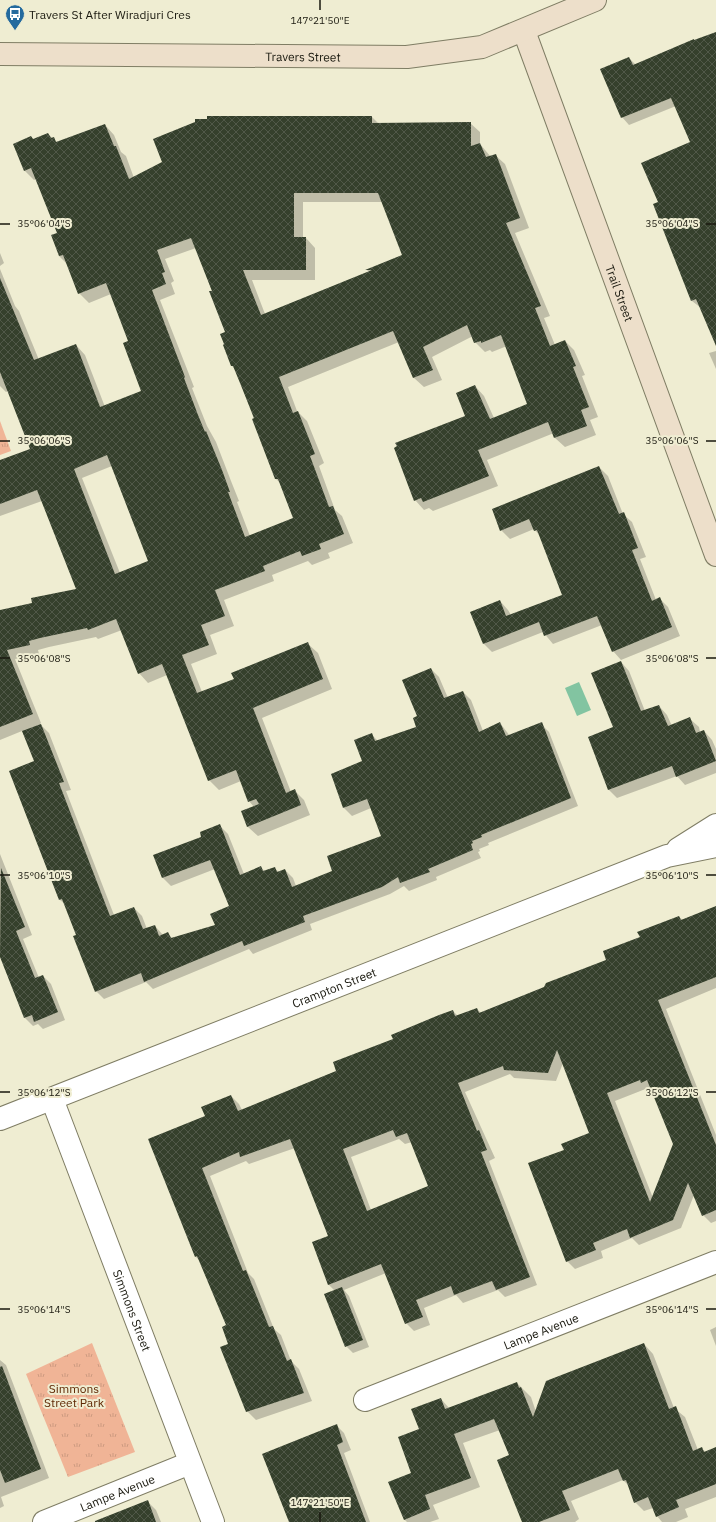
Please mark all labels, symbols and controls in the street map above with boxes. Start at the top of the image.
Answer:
bus stop icon: Travers St After Wiradjuri Cres [4,3,26,31]
place label: Travers St After Wiradjuri Cres [29,7,191,22]
text: 147°21'50"E [290,14,350,27]
street label: Travers Street [265,48,341,64]
text: 35°06'04"S [17,217,71,230]
text: 35°06'04"S [645,217,699,230]
street label: Trail Street [603,263,637,323]
text: 35°06'06"S [17,434,71,447]
text: 35°06'06"S [645,434,699,447]
text: 35°06'08"S [17,652,71,665]
text: 35°06'08"S [645,652,699,665]
text: 35°06'10"S [17,869,71,882]
text: 35°06'10"S [645,869,699,882]
street label: Crampton Street [290,964,378,1011]
text: 35°06'12"S [17,1086,71,1099]
text: 35°06'12"S [645,1086,699,1099]
street label: Simmons Street [110,1267,155,1353]
text: 35°06'14"S [17,1303,71,1316]
text: 35°06'14"S [645,1303,699,1316]
street label: Lampe Avenue [501,1309,581,1352]
park label: Simmons Street Park [44,1381,105,1410]
street label: Lampe Avenue [78,1470,157,1514]
text: 147°21'50"E [290,1496,350,1509]

